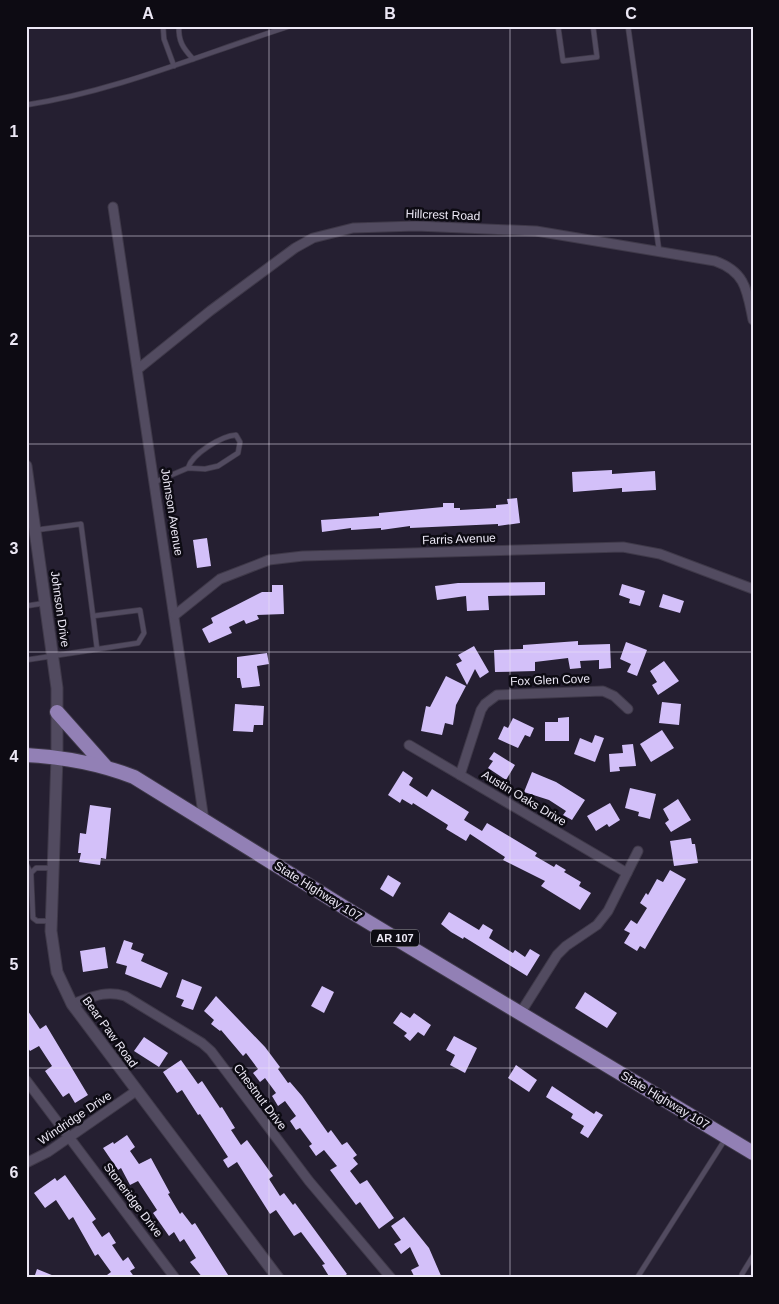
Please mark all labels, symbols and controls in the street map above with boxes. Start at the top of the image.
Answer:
text: A [142,5,154,22]
text: B [384,5,396,22]
text: C [625,5,637,22]
text: 1 [10,123,19,140]
street label: Hillcrest Road [405,207,481,223]
text: 2 [10,331,19,348]
street label: Johnson Avenue [158,467,186,557]
street label: Farris Avenue [422,531,496,547]
text: 3 [10,540,19,557]
street label: Johnson Drive [48,570,72,648]
street label: Fox Glen Cove [510,672,591,688]
text: 4 [10,748,19,765]
street label: Austin Oaks Drive [479,767,569,829]
street label: State Highway 107 [272,858,365,924]
road number: AR 107 [371,930,419,946]
text: 5 [10,956,19,973]
street label: Bear Paw Road [80,994,140,1070]
street label: Chestnut Drive [231,1061,290,1133]
street label: State Highway 107 [618,1068,712,1132]
street label: Windridge Drive [36,1088,115,1148]
street label: Stoneridge Drive [101,1160,166,1240]
text: 6 [10,1164,19,1181]

